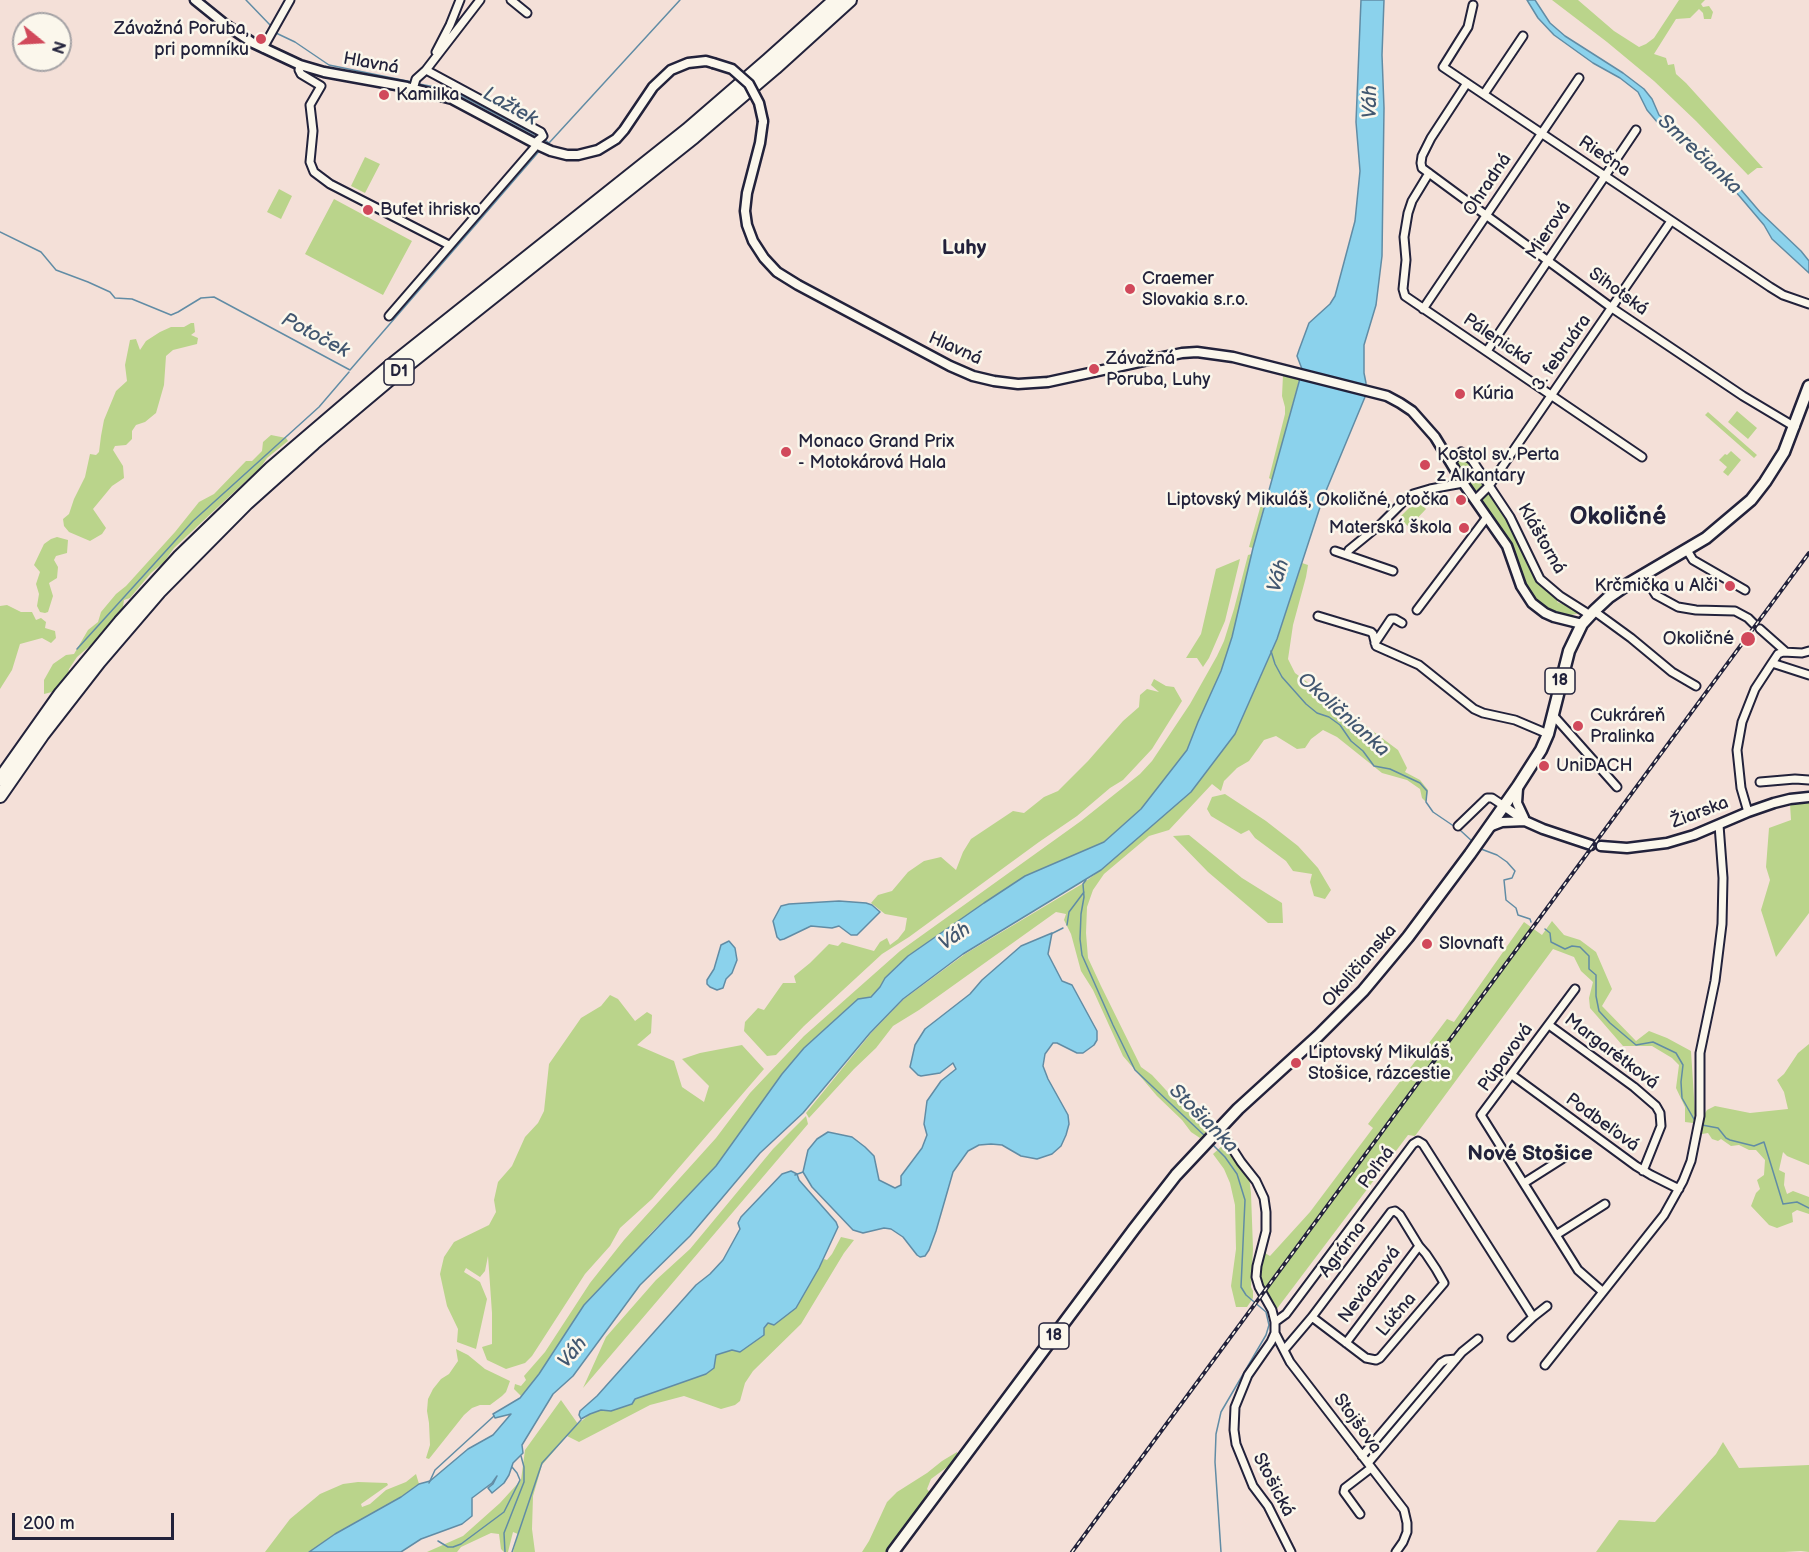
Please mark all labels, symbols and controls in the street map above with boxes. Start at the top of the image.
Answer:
north arrow [12,12,72,72]
place label: Závažná Poruba, pri pomníku [114,18,249,60]
marker: Závažná Poruba, pri pomníku [254,32,268,46]
text: N [47,38,69,56]
street label: Hlavná [341,48,401,80]
water label: Lažtek [479,82,541,132]
place label: Kamilka [396,84,459,106]
water label: Váh [1359,85,1383,119]
marker: Kamilka [377,88,391,102]
water label: Smrečianka [1652,110,1746,200]
street label: Riečna [1574,132,1634,182]
street label: Ohradná [1459,150,1517,220]
street label: Mierová [1522,198,1576,264]
place label: Bufet ihrisko [380,199,481,221]
marker: Bufet ihrisko [361,203,375,217]
district label: Luhy [942,236,986,262]
street label: Sihotská [1584,263,1652,321]
place label: Craemer Slovakia s.r.o. [1142,268,1248,310]
marker: Craemer Slovakia s.r.o. [1123,282,1137,296]
water label: Potoček [277,308,353,364]
street label: Pálenická [1459,309,1535,371]
street label: 3. februára [1528,311,1596,395]
street label: Hlavná [925,328,985,370]
place label: Závažná Poruba, Luhy [1106,348,1210,391]
road number: D1 [384,359,414,385]
marker: Závažná Poruba, Luhy [1087,362,1101,376]
place label: Kúria [1472,383,1514,405]
marker: Kúria [1453,387,1467,401]
place label: Monaco Grand Prix - Motokárová Hala [798,431,954,474]
place label: Kostol sv. Perta z Alkantary [1437,444,1559,486]
marker: Monaco Grand Prix - Motokárová Hala [779,445,793,459]
marker: Kostol sv. Perta z Alkantary [1418,458,1432,472]
place label: Liptovský Mikuláš, Okoličné, otočka [1166,489,1449,511]
marker: Liptovský Mikuláš, Okoličné, otočka [1454,493,1468,507]
street label: Kláštorná [1512,500,1570,578]
district label: Okoličné [1570,504,1666,532]
place label: Materská škola [1329,517,1452,539]
marker: Materská škola [1457,521,1471,535]
water label: Váh [1263,557,1295,595]
place label: Krčmička u Alči [1595,575,1718,597]
marker: Krčmička u Alči [1723,579,1737,593]
place label: Okoličné [1663,628,1734,650]
marker: Okoličné [1739,630,1757,648]
water label: Okoličnianka [1292,668,1394,762]
road number: 18 [1545,668,1575,694]
place label: Cukráreň Pralinka [1590,705,1665,748]
marker: Cukráreň Pralinka [1571,719,1585,733]
place label: UniDACH [1556,755,1633,777]
marker: UniDACH [1537,759,1551,773]
street label: Žiarska [1668,792,1732,834]
water label: Váh [934,918,976,956]
street label: Okoličianska [1318,920,1402,1012]
place label: Slovnaft [1439,933,1504,955]
marker: Slovnaft [1420,937,1434,951]
street label: Margarétková [1560,1010,1662,1094]
street label: Púpavová [1474,1020,1538,1096]
place label: Liptovský Mikuláš, Stošice, rázcestie [1308,1042,1453,1084]
marker: Liptovský Mikuláš, Stošice, rázcestie [1289,1056,1303,1070]
water label: Stošianka [1163,1079,1243,1159]
street label: Podbeľová [1561,1089,1643,1157]
district label: Nové Stošice [1467,1142,1593,1168]
street label: Poľná [1354,1143,1400,1193]
street label: Agrárna [1315,1218,1371,1282]
street label: Nevädzová [1334,1242,1406,1328]
street label: Lúčna [1373,1289,1421,1341]
road number: 18 [1039,1323,1069,1349]
water label: Váh [553,1333,593,1373]
street label: Stojšova [1328,1390,1386,1458]
street label: Stošická [1247,1450,1299,1520]
scale bar [15,1501,177,1539]
text: 200 m [23,1513,75,1534]

